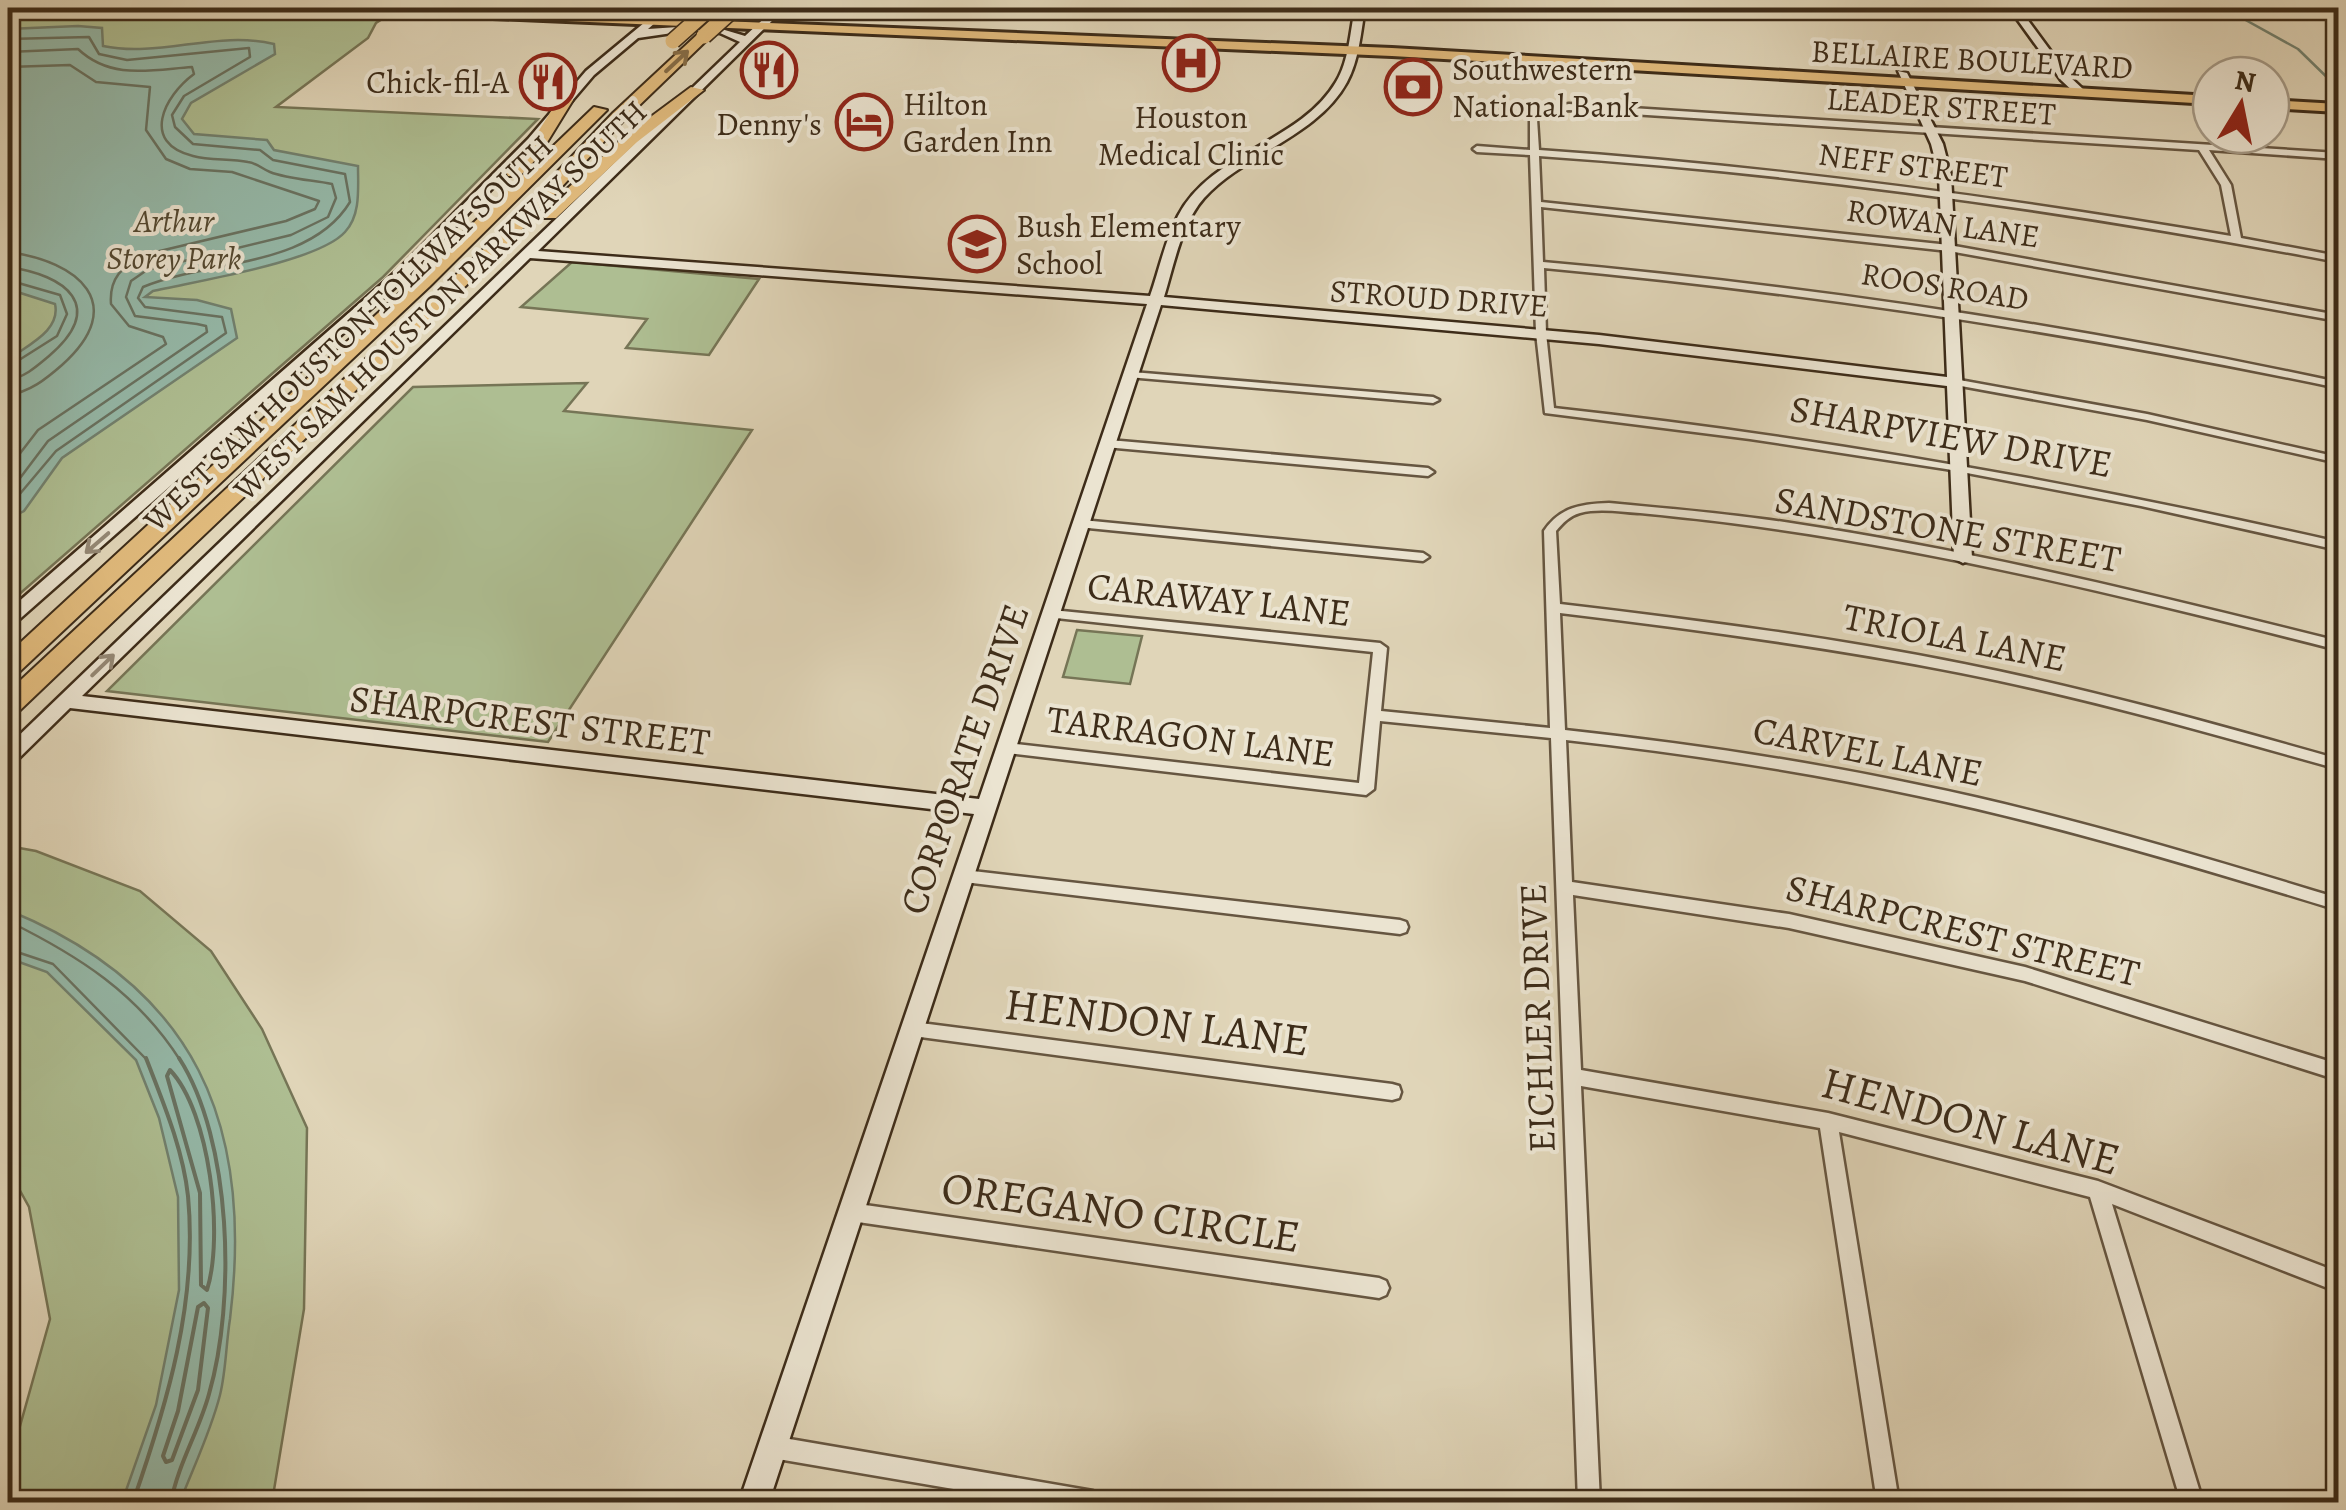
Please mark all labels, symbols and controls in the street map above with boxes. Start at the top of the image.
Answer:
street label: BELLAIRE BOULEVARD [1810,29,2134,89]
hospital icon: Houston Medical Clinic [1161,33,1221,93]
restaurant icon: Denny's [739,40,799,100]
place label: Southwestern National Bank [1452,47,1639,128]
one-way arrow [664,50,689,73]
restaurant icon: Chick-fil-A [518,52,578,112]
north arrow [2191,55,2291,155]
bank icon: Southwestern National Bank [1383,57,1443,117]
place label: Chick-fil-A [366,60,510,104]
text: N [2232,61,2259,102]
street label: LEADER STREET [1825,76,2058,136]
place label: Hilton Garden Inn [903,82,1053,163]
street label: WEST SAM HOUSTON PARKWAY SOUTH [223,90,656,511]
hotel icon: Hilton Garden Inn [834,92,894,152]
place label: Houston Medical Clinic [1098,95,1284,176]
place label: Denny's [716,102,822,146]
street label: WEST SAM HOUSTON TOLLWAY SOUTH [133,125,563,542]
street label: NEFF STREET [1816,132,2011,198]
street label: ROWAN LANE [1844,188,2042,258]
park label: Arthur Storey Park [106,199,242,280]
place label: Bush Elementary School [1016,204,1241,285]
school or university icon: Bush Elementary School [947,214,1007,274]
street label: ROOS ROAD [1858,251,2032,321]
street label: STROUD DRIVE [1328,268,1550,328]
street label: SHARPVIEW DRIVE [1786,382,2116,490]
street label: SANDSTONE STREET [1771,473,2125,585]
one-way arrow [84,532,110,554]
street label: CARAWAY LANE [1085,559,1353,639]
street label: TRIOLA LANE [1839,590,2071,684]
street label: CORPORATE DRIVE [887,597,1041,921]
one-way arrow [90,653,115,677]
street label: SHARPCREST STREET [347,672,713,768]
street label: TARRAGON LANE [1044,693,1338,779]
street label: CARVEL LANE [1749,703,1987,799]
street label: SHARPCREST STREET [1781,861,2145,999]
street label: EICHLER DRIVE [1506,882,1568,1154]
street label: HENDON LANE [1001,973,1313,1071]
street label: HENDON LANE [1815,1051,2127,1191]
street label: OREGANO CIRCLE [938,1156,1304,1268]

